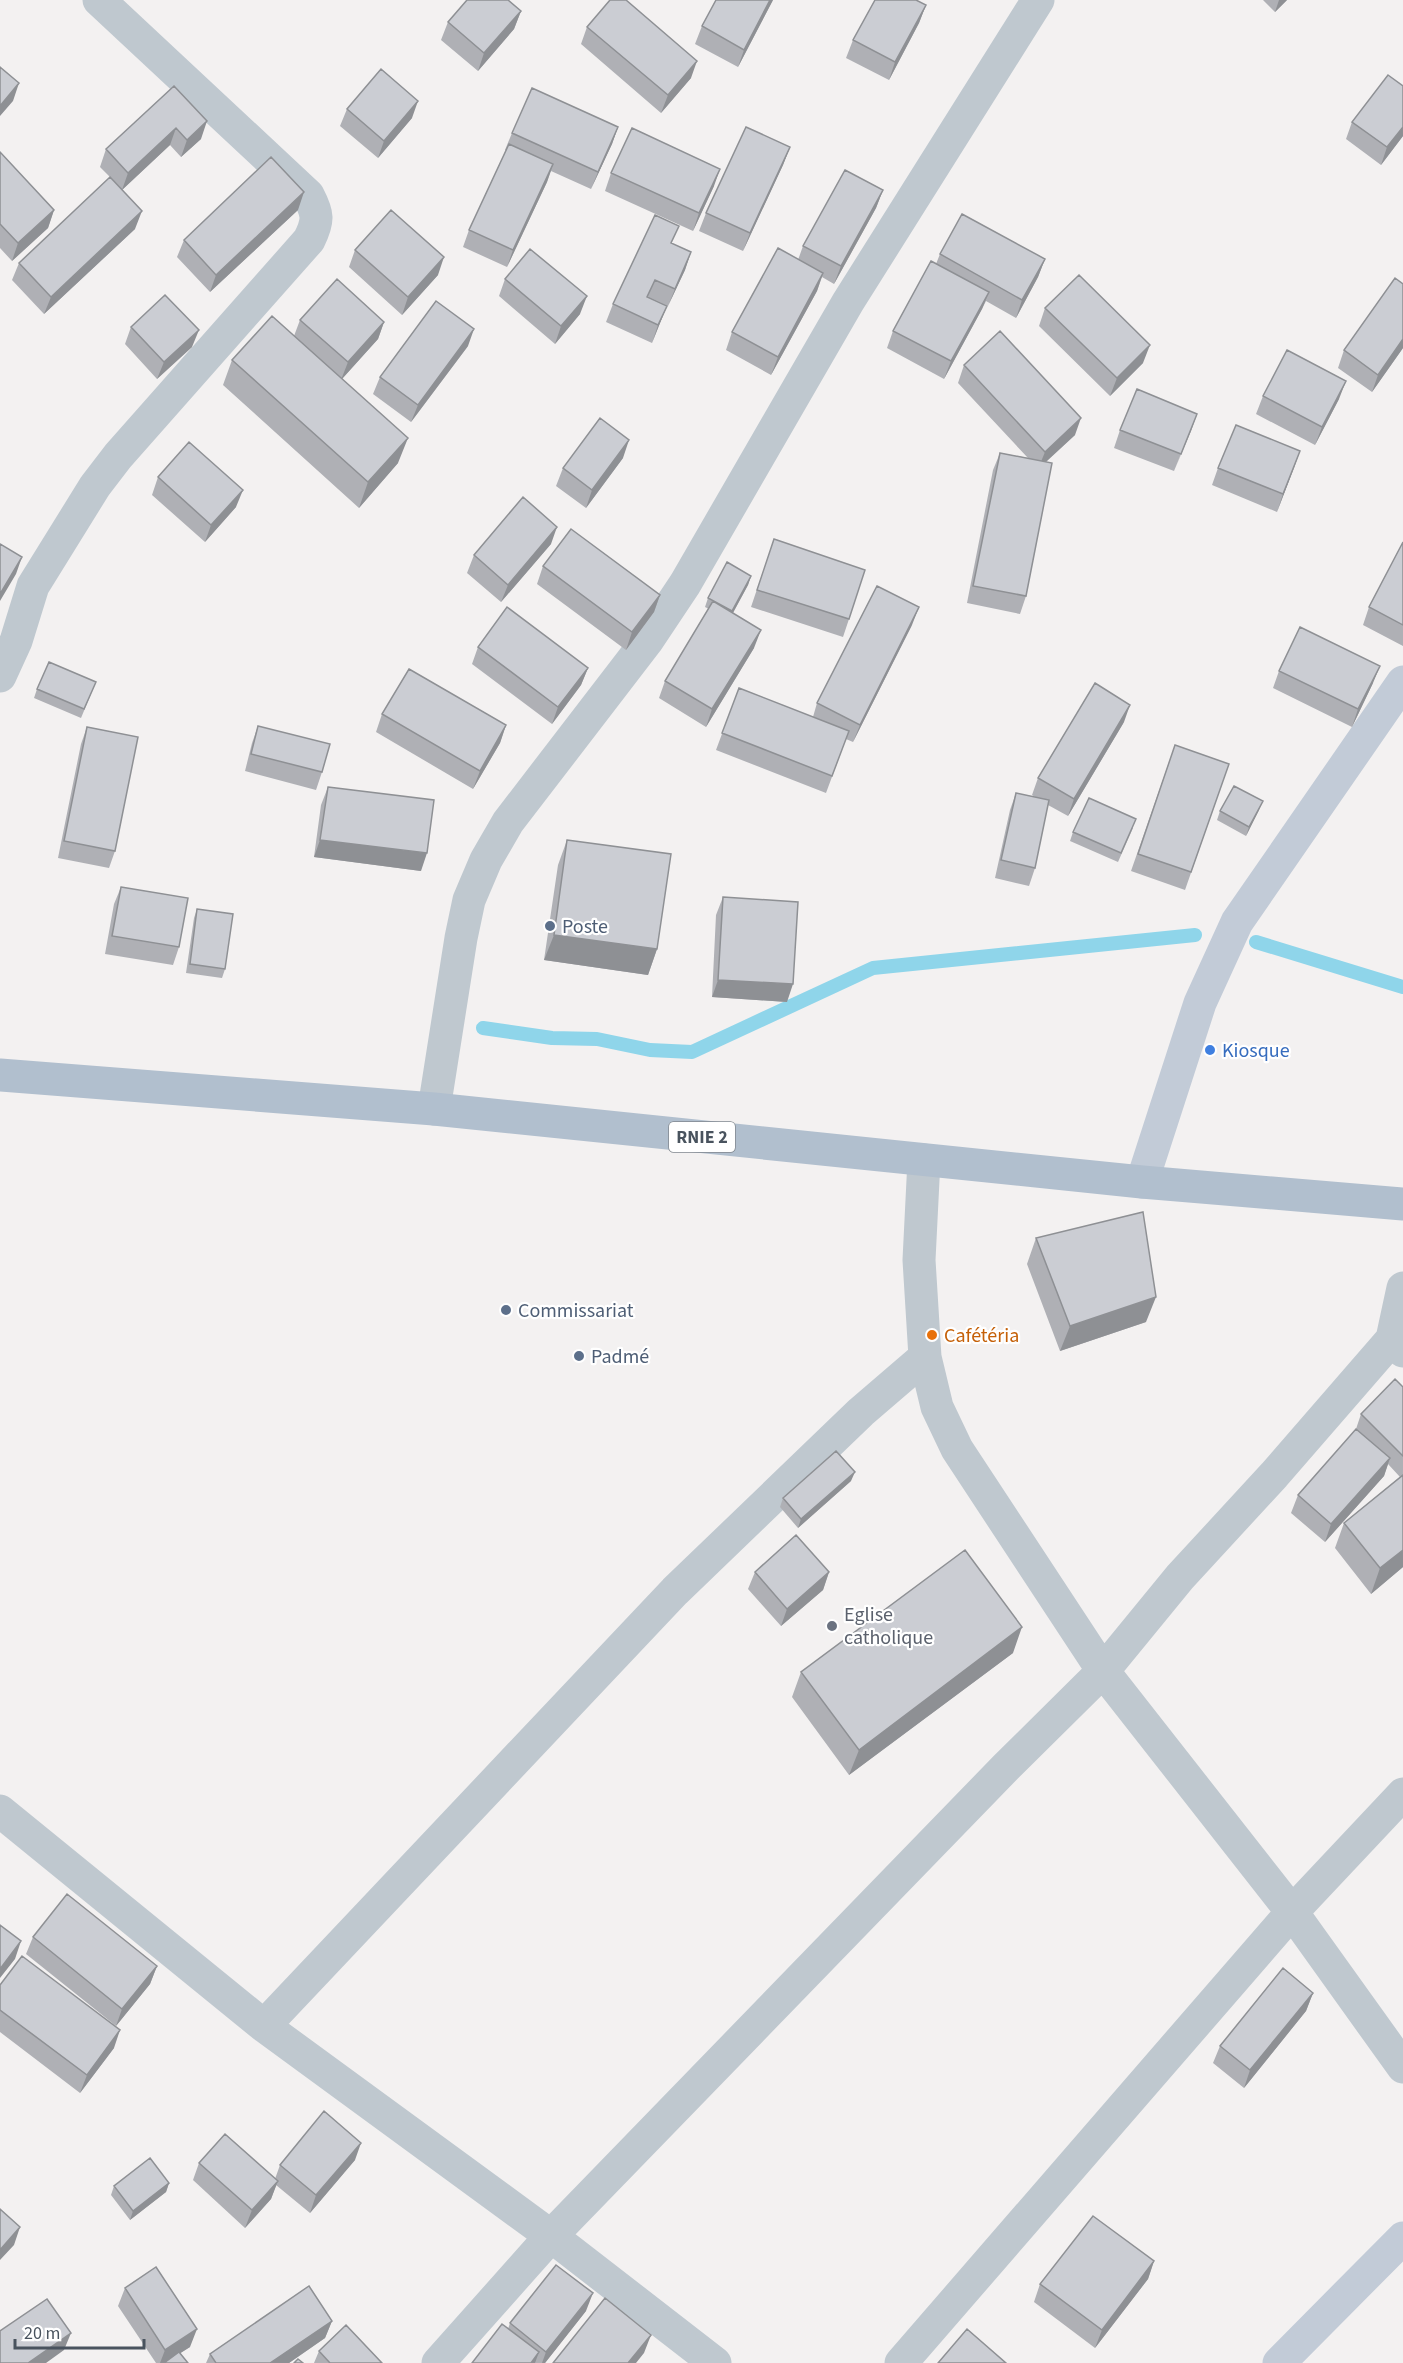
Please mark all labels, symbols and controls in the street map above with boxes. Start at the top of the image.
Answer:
place label: Poste [562,913,608,941]
marker: Poste [543,919,557,933]
place label: Kiosque [1222,1037,1290,1065]
marker: Kiosque [1203,1043,1217,1057]
road number: RNIE 2 [669,1122,735,1152]
place label: Commissariat [518,1297,634,1325]
marker: Commissariat [499,1303,513,1317]
place label: Cafétéria [944,1322,1019,1350]
marker: Cafétéria [925,1328,939,1342]
place label: Padmé [591,1343,649,1371]
marker: Padmé [572,1349,586,1363]
place label: Eglise catholique [844,1601,933,1652]
marker: Eglise catholique [825,1619,839,1633]
scale bar [15,2312,144,2350]
text: 20 m [24,2321,60,2346]

